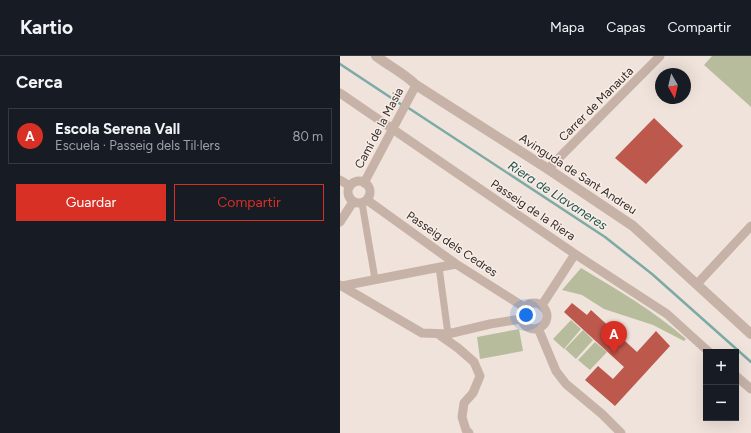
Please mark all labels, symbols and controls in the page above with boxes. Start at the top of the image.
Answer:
text: Kartio [20,16,73,39]
text: Mapa [550,19,584,36]
text: Capas [606,19,645,36]
text: Compartir [667,19,731,36]
street label: Carrer de Manauta [556,64,636,144]
north arrow [655,68,691,104]
text: Cerca [16,72,63,92]
street label: Camí de la Masia [352,85,406,171]
text: Escola Serena Vall [55,120,180,138]
text: A [25,129,35,144]
text: 80 m [292,129,323,144]
street label: Avinguda de Sant Andreu [517,131,639,217]
text: Escuela · Passeig dels Til·lers [55,138,220,153]
water label: Riera de Llavaneres [505,158,610,233]
street label: Passeig de la Riera [488,177,578,243]
button: Guardar [16,184,166,221]
button: Compartir [174,184,324,221]
street label: Passeig dels Cedres [404,208,500,280]
your location [516,305,536,325]
pin: A [601,321,627,354]
map controls [703,349,739,421]
button: + [703,349,739,385]
button: − [703,385,739,421]

